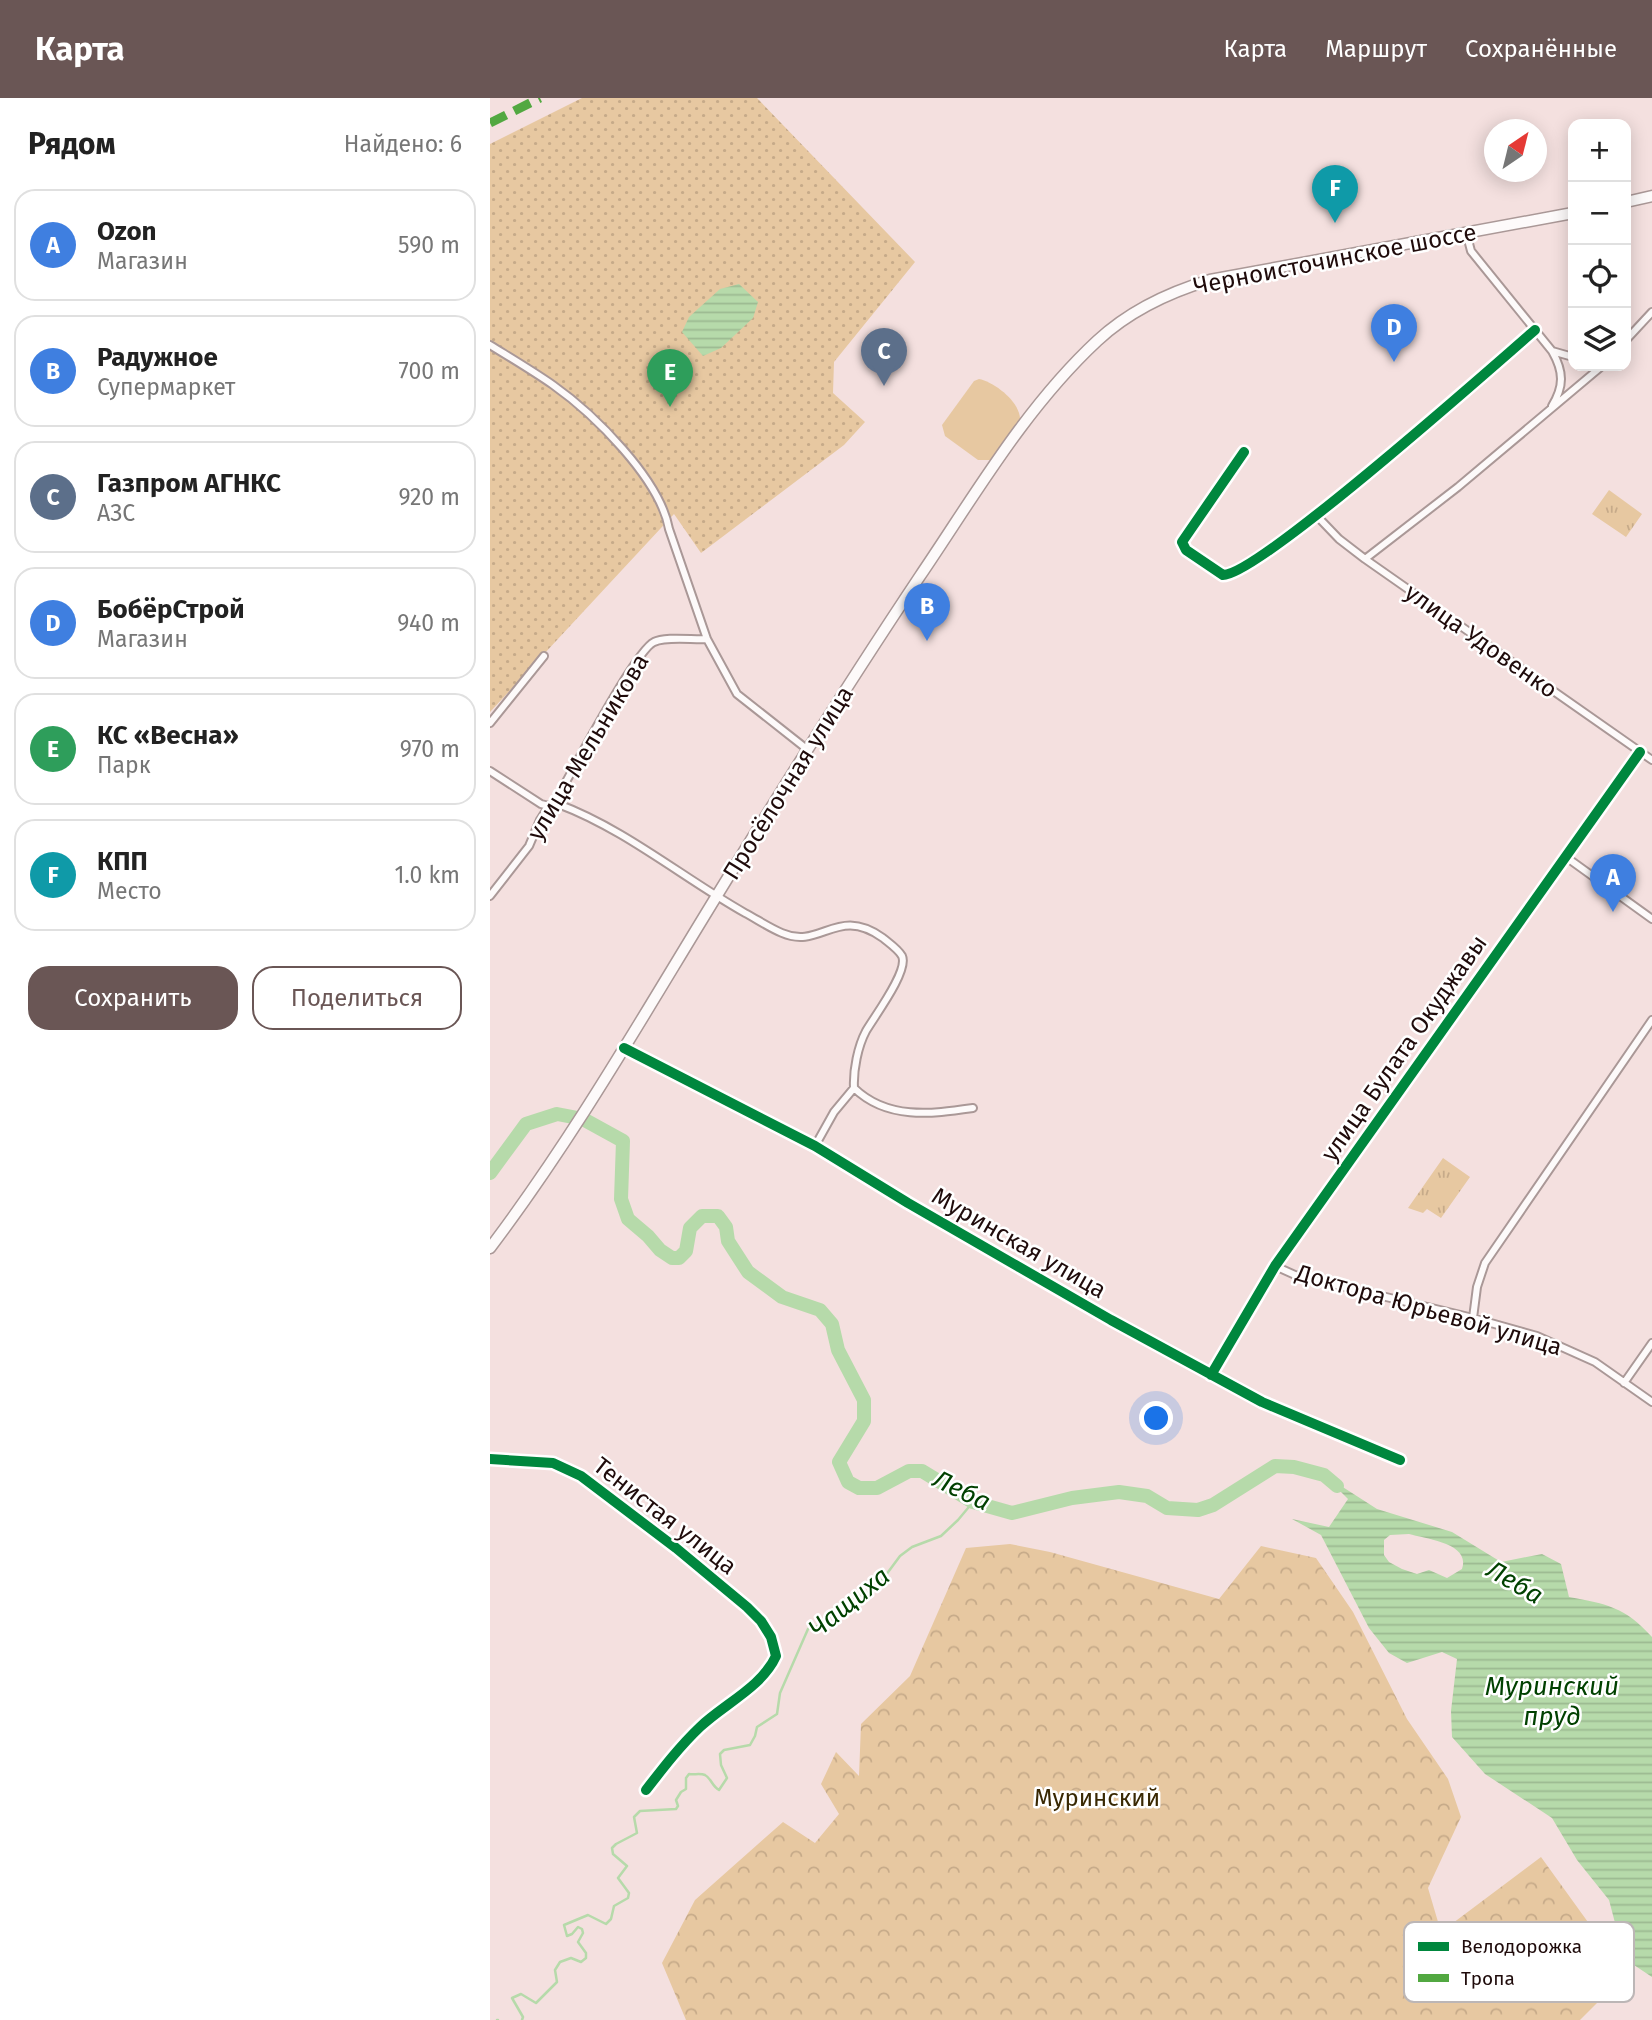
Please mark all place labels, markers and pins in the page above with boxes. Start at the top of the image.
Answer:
pin: F [1312,165,1358,223]
pin: D [1371,304,1417,362]
pin: C [861,328,907,386]
pin: E [647,349,693,407]
pin: B [904,583,950,641]
pin: A [1590,854,1636,912]

